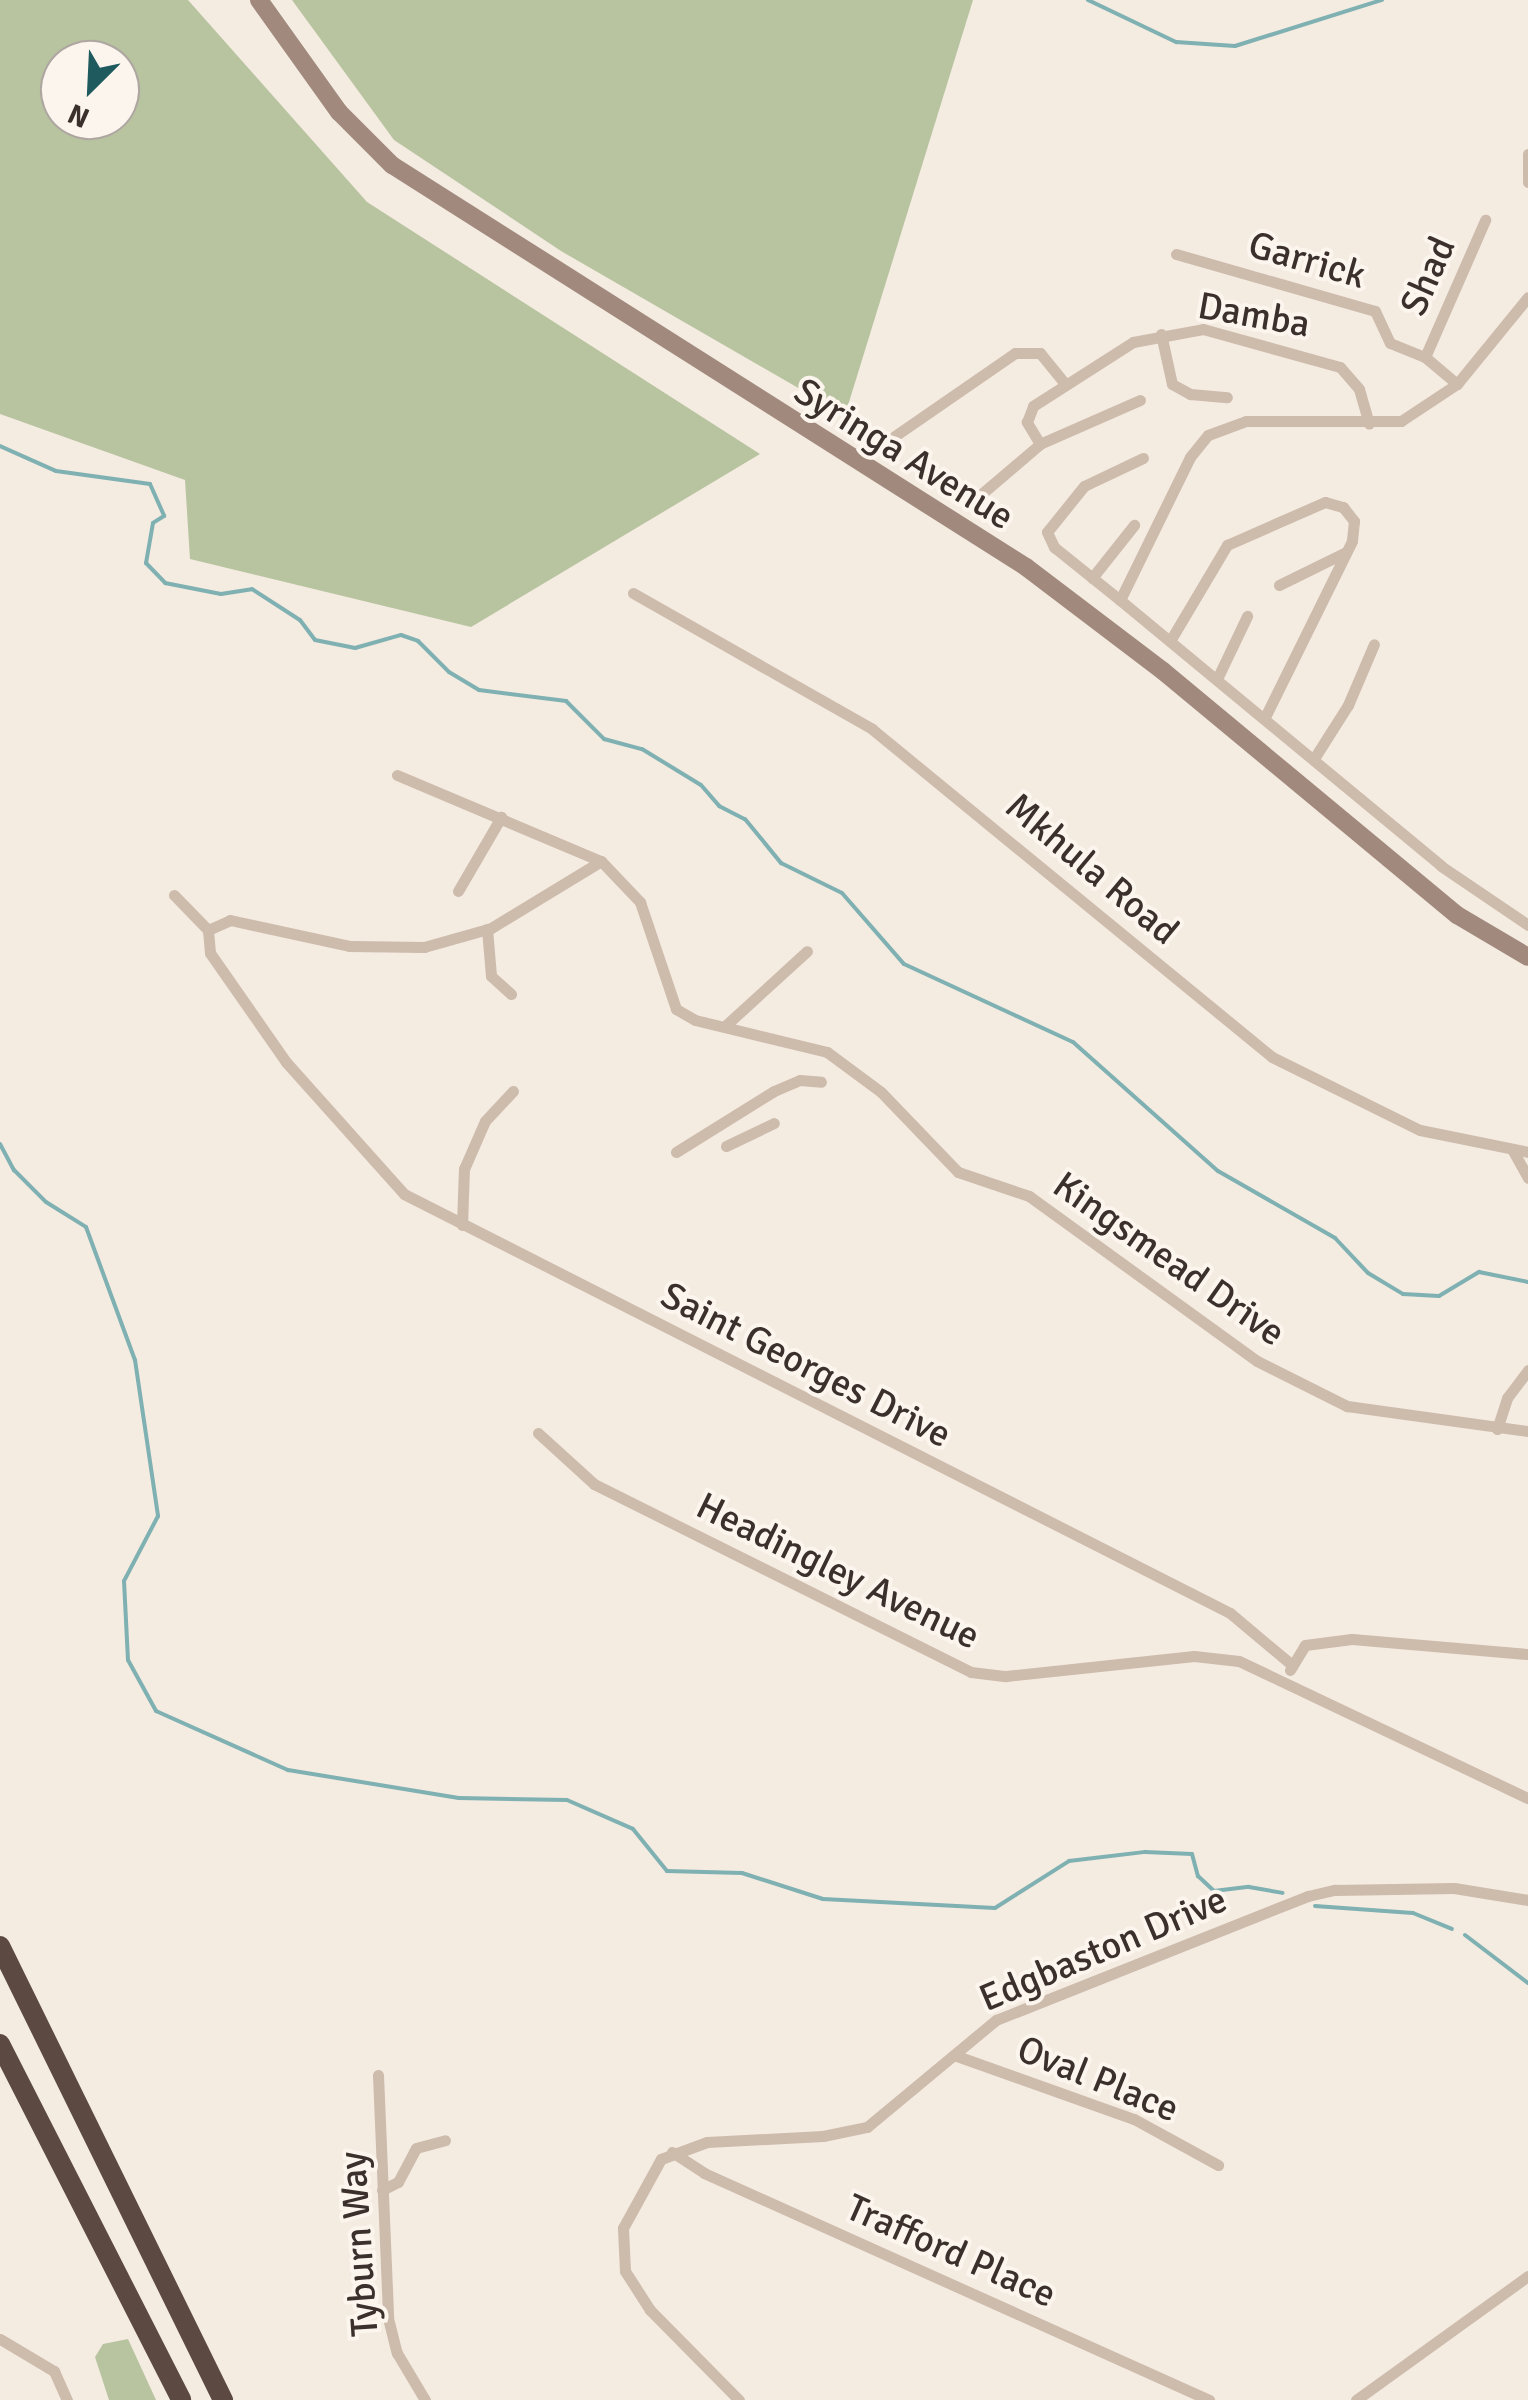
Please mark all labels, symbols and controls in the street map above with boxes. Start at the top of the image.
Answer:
north arrow [40,40,140,140]
text: N [63,96,94,135]
street label: Garrick [1243,222,1371,298]
street label: Shad [1391,230,1465,322]
street label: Damba [1194,283,1314,347]
street label: Syringa Avenue [786,368,1022,540]
street label: Mkhula Road [996,784,1188,954]
street label: Kingsmead Drive [1044,1162,1294,1356]
street label: Saint Georges Drive [654,1272,958,1458]
street label: Headingley Avenue [689,1483,987,1659]
street label: Edgbaston Drive [973,1876,1233,2022]
street label: Oval Place [1011,2026,1185,2132]
street label: Tyburn Way [330,2150,388,2338]
street label: Trafford Place [839,2185,1063,2317]

